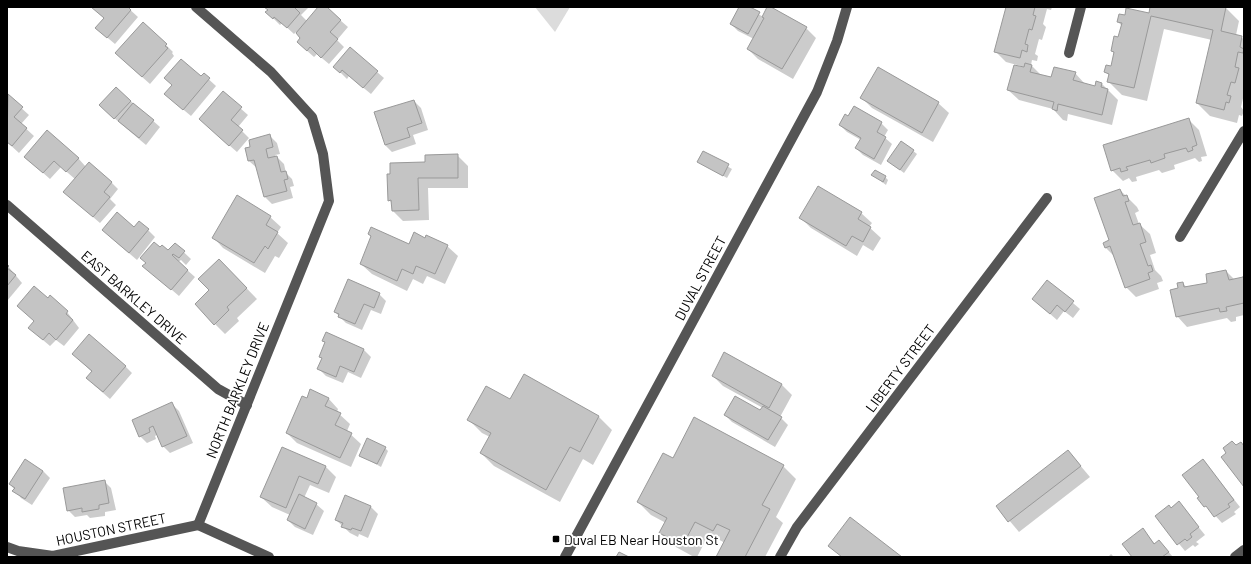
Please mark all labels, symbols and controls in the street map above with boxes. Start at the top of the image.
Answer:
street label: DUVAL STREET [671,233,729,323]
street label: EAST BARKLEY DRIVE [78,247,190,347]
street label: NORTH BARKLEY DRIVE [202,319,272,461]
street label: LIBERTY STREET [861,321,939,415]
street label: HOUSTON STREET [54,509,168,549]
place label: Duval EB Near Houston St [564,531,719,548]
marker: Duval EB Near Houston St [551,534,561,544]

